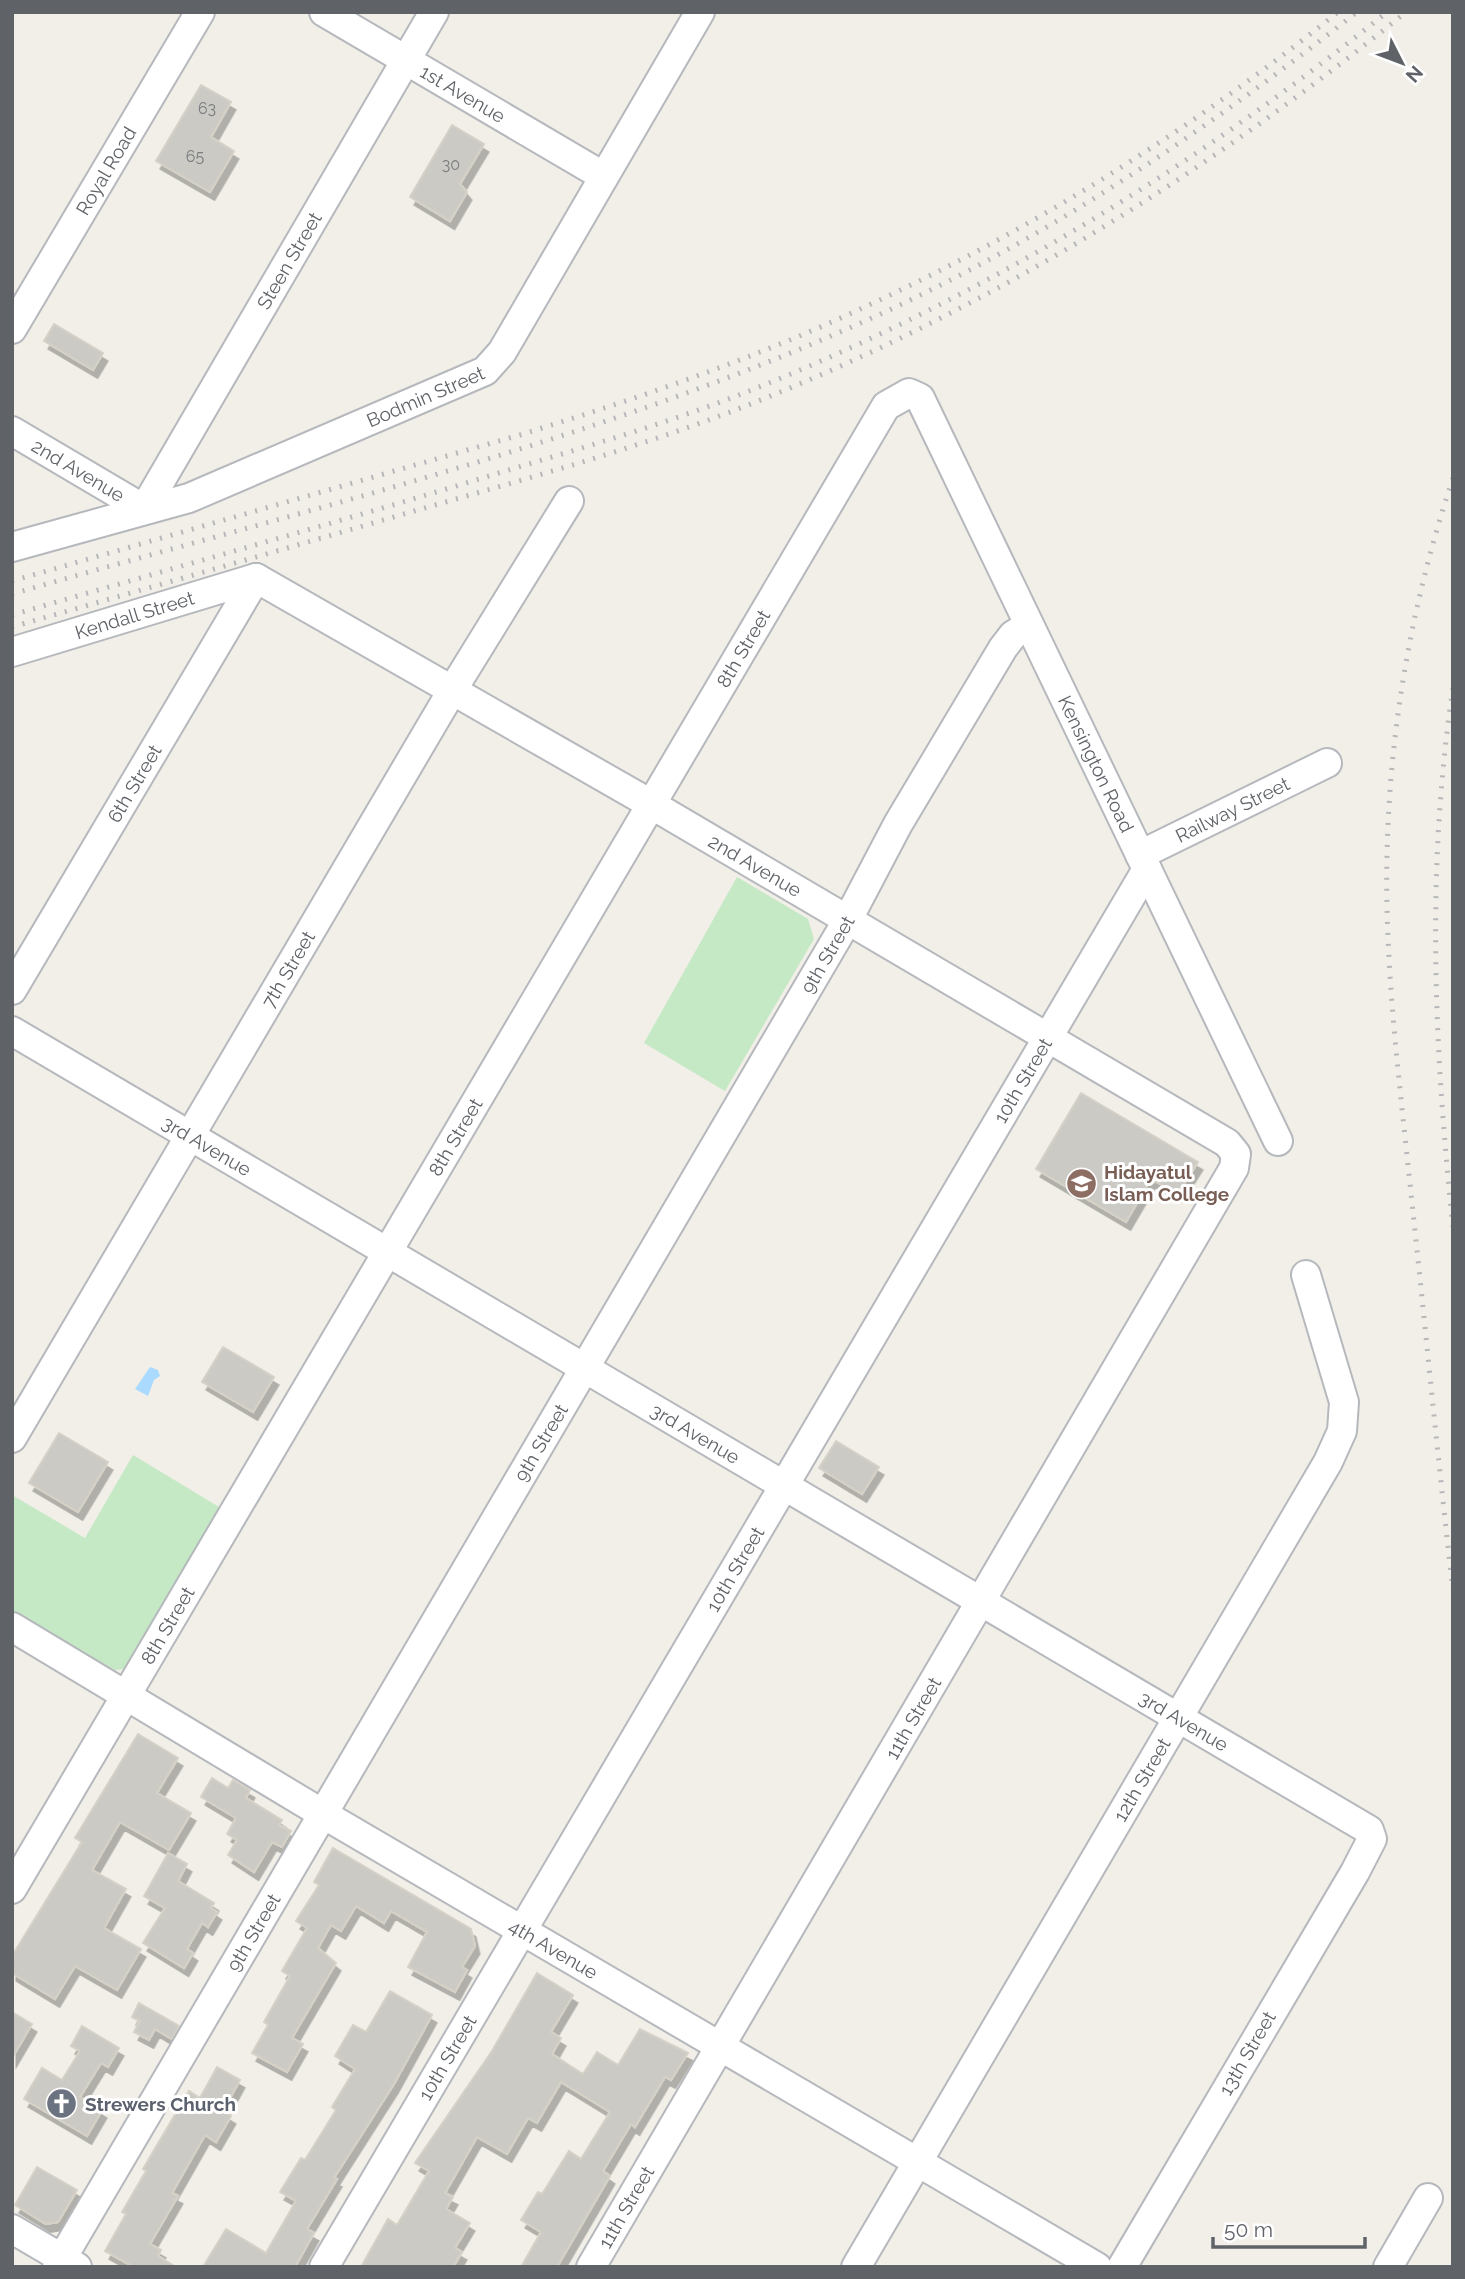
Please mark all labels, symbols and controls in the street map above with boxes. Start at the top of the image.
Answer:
north arrow [1367,28,1437,98]
street label: 1st Avenue [416,60,509,127]
text: N [1402,62,1428,87]
house number: 63 [198,99,216,118]
street label: Royal Road [71,123,140,219]
house number: 65 [186,147,204,166]
house number: 30 [442,155,460,174]
street label: Steen Street [252,208,326,313]
street label: Bodmin Street [363,361,488,431]
street label: 2nd Avenue [28,434,129,506]
street label: Kendall Street [72,586,197,643]
street label: 8th Street [712,605,775,691]
street label: Kensington Road [1054,692,1139,836]
street label: 6th Street [103,740,166,826]
street label: Railway Street [1172,772,1294,847]
street label: 2nd Avenue [705,830,805,901]
street label: 9th Street [796,911,859,997]
street label: 7th Street [257,926,319,1012]
street label: 10th Street [989,1033,1056,1127]
street label: 8th Street [424,1094,487,1180]
street label: 3rd Avenue [158,1111,255,1180]
place label: Hidayatul Islam College [1104,1161,1229,1205]
school or university icon: Hidayatul Islam College [1064,1166,1098,1200]
street label: 9th Street [510,1399,573,1485]
street label: 3rd Avenue [647,1399,744,1468]
street label: 10th Street [701,1522,769,1615]
street label: 8th Street [136,1582,199,1668]
street label: 11th Street [881,1672,946,1763]
street label: 3rd Avenue [1136,1686,1232,1756]
street label: 12th Street [1109,1733,1175,1825]
street label: 9th Street [222,1889,285,1975]
street label: 4th Avenue [505,1914,602,1983]
street label: 13th Street [1214,2007,1280,2099]
street label: 10th Street [414,2011,481,2104]
church icon: Strewers Church [45,2087,79,2121]
place label: Strewers Church [85,2093,236,2115]
street label: 11th Street [594,2161,659,2252]
scale bar [1213,2206,1365,2250]
text: 50 m [1224,2217,1273,2242]

